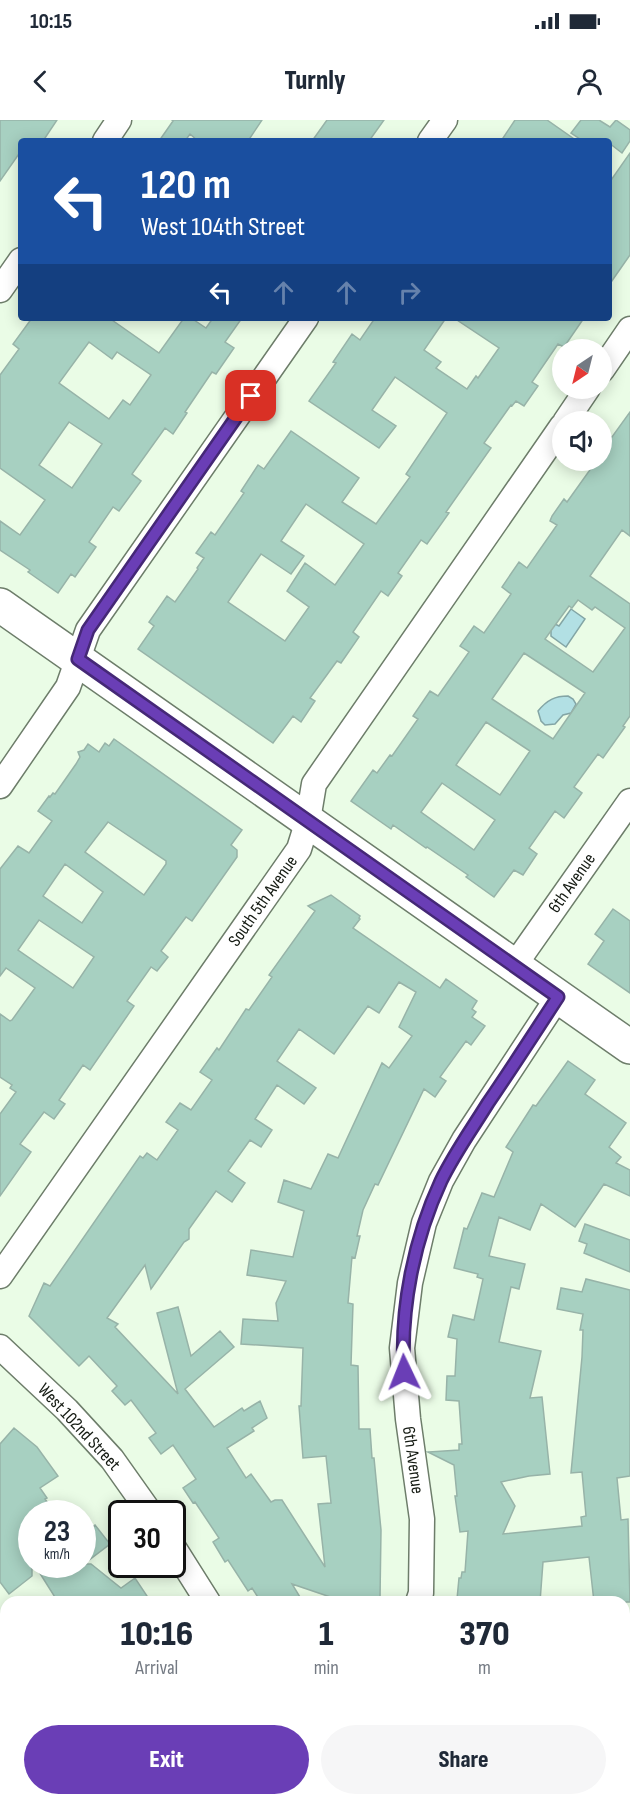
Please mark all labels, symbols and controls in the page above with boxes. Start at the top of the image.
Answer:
text: 10:15 [30,8,72,35]
icon: back [24,65,57,98]
text: Turnly [285,65,345,97]
icon: person [573,65,606,98]
text: 120 m [141,160,231,211]
icon: left [42,162,120,240]
text: West 104th Street [141,211,305,243]
icon: left [204,276,237,309]
icon: ahead [267,276,300,309]
icon: ahead [330,276,363,309]
icon: right [393,276,426,309]
north arrow [552,339,612,399]
map controls [552,339,612,471]
pin [225,370,276,421]
icon: arrive [234,379,267,412]
button: sound [552,411,612,471]
street label: 6th Avenue [544,849,600,917]
street label: South 5th Avenue [224,852,302,950]
position arrow [372,1340,436,1404]
street label: West 102nd Street [33,1379,125,1475]
street label: 6th Avenue [398,1425,428,1495]
speed limit sign: 30 [108,1500,186,1578]
text: 23 [44,1514,70,1550]
text: km/h [44,1545,70,1564]
text: 10:16 [120,1613,193,1656]
text: 1 [319,1613,334,1656]
text: 370 [459,1613,510,1656]
text: Arrival [135,1656,178,1680]
text: min [314,1656,339,1680]
text: m [478,1656,491,1680]
button: Exit [24,1725,309,1794]
button: Share [321,1725,606,1794]

